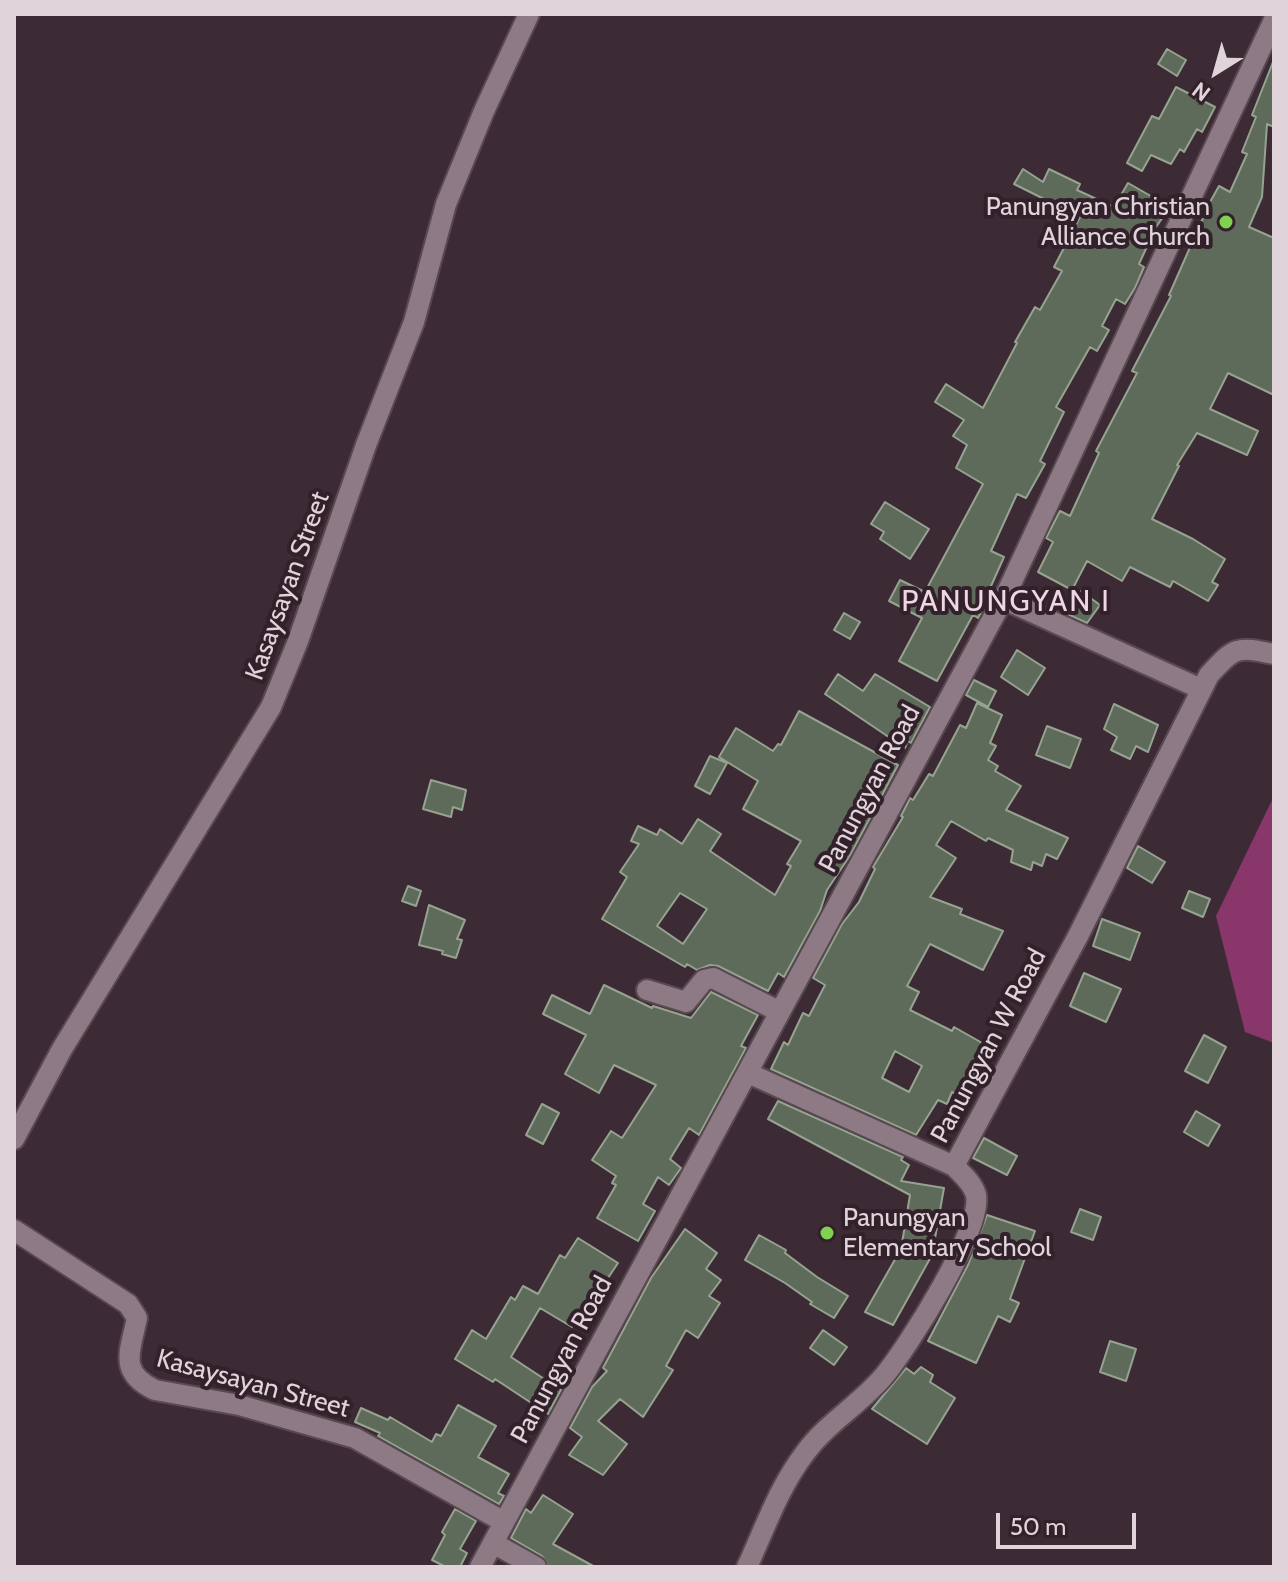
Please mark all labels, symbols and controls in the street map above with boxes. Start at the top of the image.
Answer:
north arrow [1176,32,1256,112]
text: N [1187,76,1216,107]
place label: Panungyan Christian Alliance Church [986,191,1210,252]
marker: Panungyan Christian Alliance Church [1217,213,1235,231]
street label: Kasaysayan Street [239,487,337,685]
district label: PANUNGYAN I [901,584,1111,620]
street label: Panungyan Road [813,700,927,878]
street label: Panungyan W Road [925,944,1053,1148]
place label: Panungyan Elementary School [843,1202,1051,1264]
marker: Panungyan Elementary School [818,1224,836,1242]
street label: Panungyan Road [505,1271,619,1449]
street label: Kasaysayan Street [153,1343,353,1425]
scale bar [1000,1497,1140,1547]
text: 50 m [1010,1512,1066,1541]

